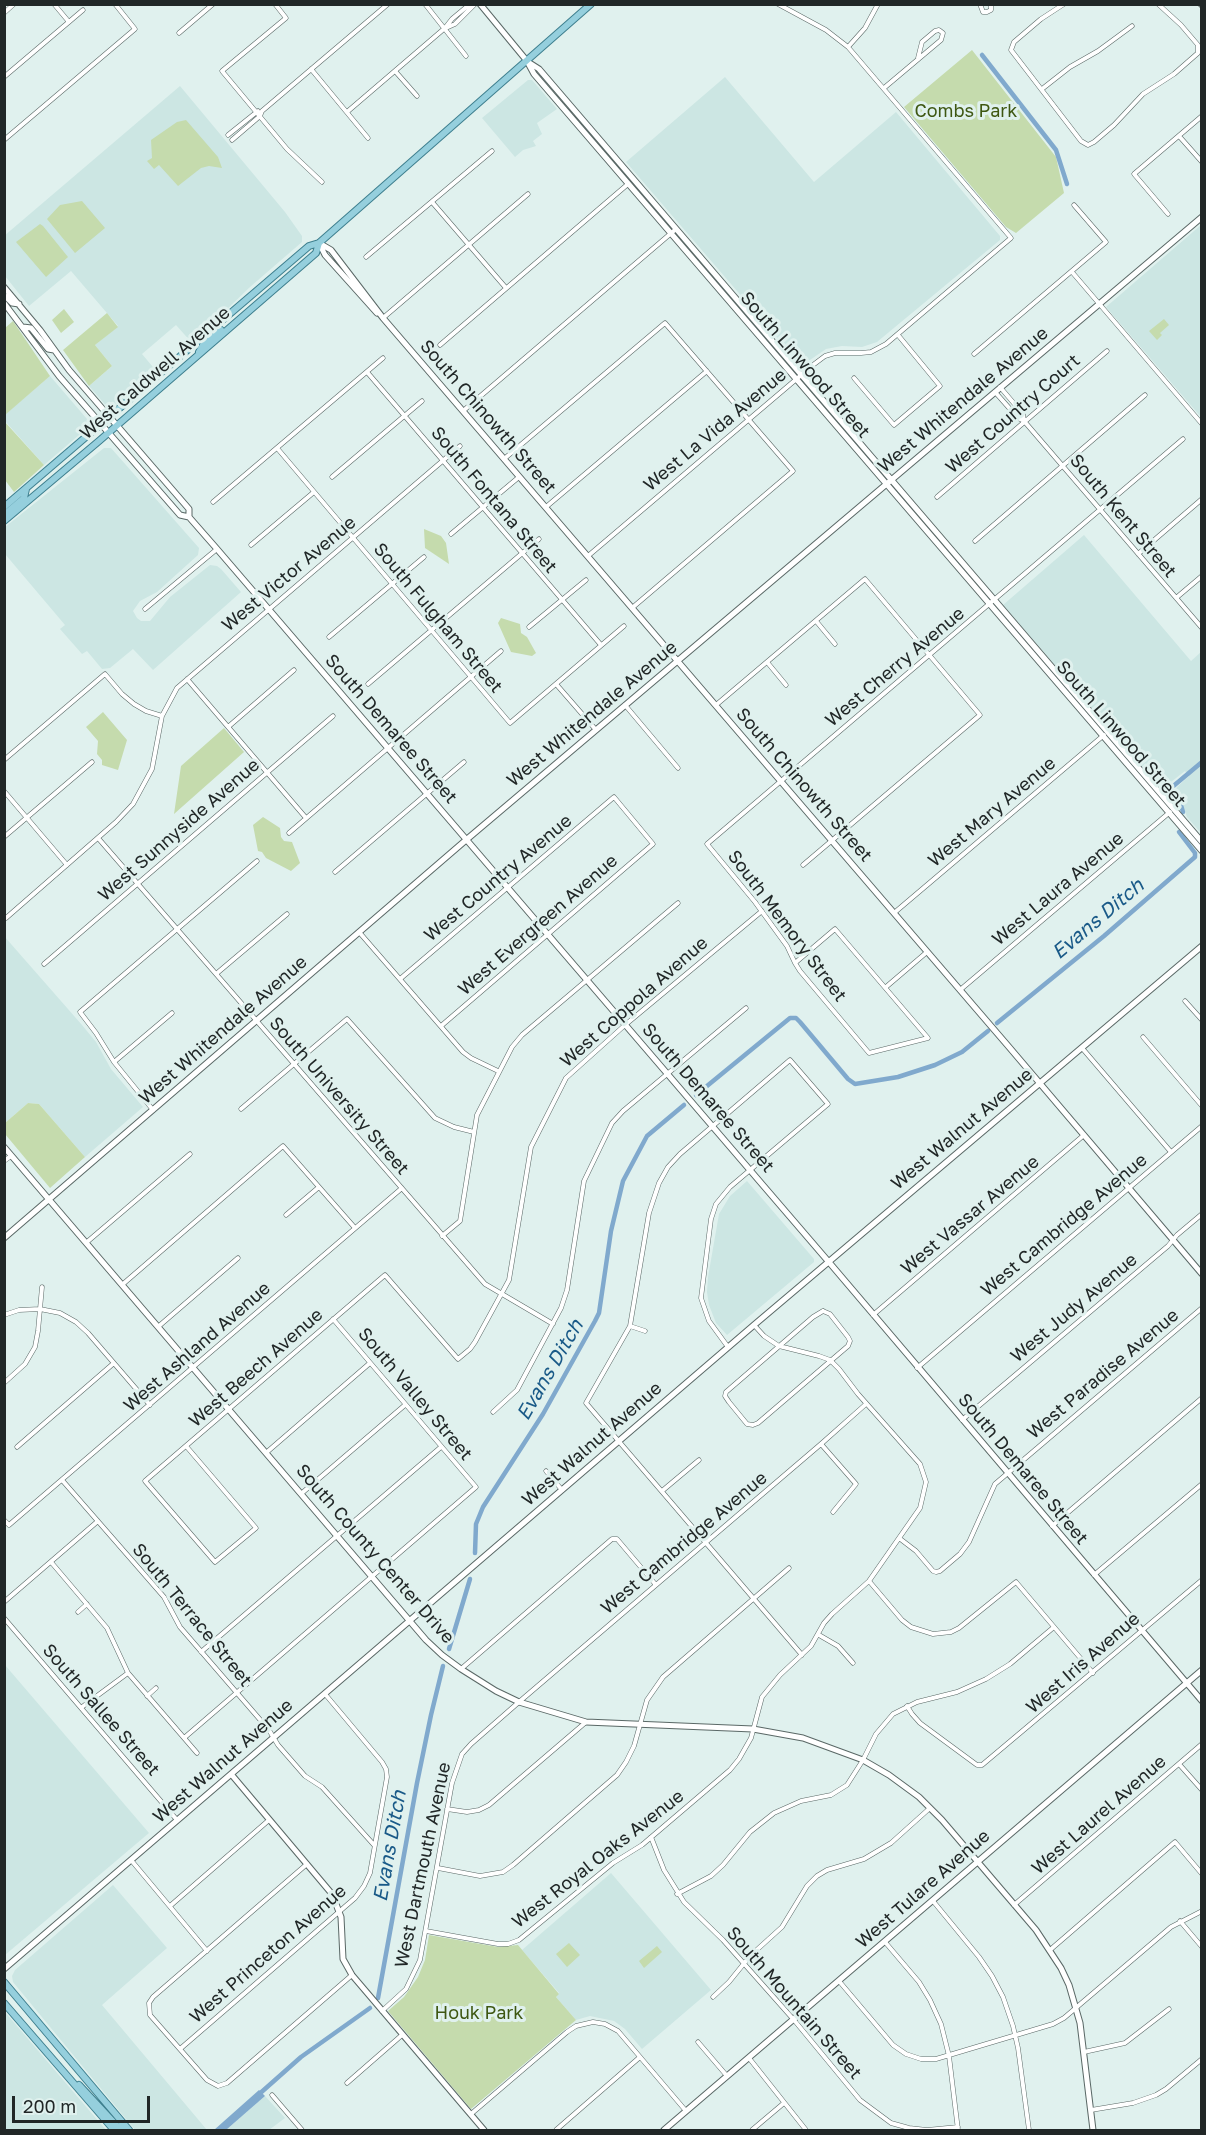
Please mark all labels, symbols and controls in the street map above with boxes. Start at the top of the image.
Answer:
park label: Combs Park [914,100,1018,122]
street label: South Linwood Street [736,287,874,443]
street label: West Caldwell Avenue [76,302,234,444]
street label: West Whitendale Avenue [874,322,1052,478]
street label: South Chinowth Street [415,336,561,498]
street label: West Country Court [941,350,1085,478]
street label: West La Vida Avenue [639,364,791,496]
street label: South Fontana Street [426,422,562,578]
street label: South Kent Street [1065,450,1181,582]
street label: West Victor Avenue [218,512,360,636]
street label: South Fulgham Street [369,539,507,697]
street label: West Cherry Avenue [821,603,969,731]
street label: West Whitendale Avenue [503,636,681,792]
street label: South Demaree Street [320,650,462,808]
street label: South Linwood Street [1052,656,1190,812]
street label: South Chinowth Street [731,704,877,866]
street label: West Mary Avenue [924,752,1060,872]
street label: West Sunnyside Avenue [94,754,264,906]
street label: West Country Avenue [420,810,576,946]
street label: West Laura Avenue [988,828,1128,950]
street label: South Memory Street [723,846,851,1006]
street label: West Evergreen Avenue [454,850,622,1000]
water label: Evans Ditch [1047,874,1149,964]
street label: West Coppola Avenue [556,932,712,1072]
street label: West Whitendale Avenue [135,951,311,1109]
street label: South University Street [265,1013,413,1179]
street label: South Demaree Street [637,1019,779,1177]
street label: West Walnut Avenue [887,1064,1037,1194]
street label: West Cambridge Avenue [977,1149,1151,1301]
street label: West Vassar Avenue [897,1151,1043,1279]
street label: West Judy Avenue [1006,1249,1142,1367]
street label: West Ashland Avenue [119,1278,275,1416]
street label: West Beech Avenue [185,1304,327,1432]
street label: West Paradise Avenue [1023,1304,1183,1444]
water label: Evans Ditch [512,1315,588,1425]
street label: South Valley Street [353,1323,477,1465]
street label: West Walnut Avenue [518,1377,666,1511]
street label: South Demaree Street [953,1389,1093,1549]
street label: South County Center Drive [291,1460,459,1648]
street label: West Cambridge Avenue [597,1467,771,1619]
street label: South Terrace Street [128,1539,256,1691]
street label: West Iris Avenue [1022,1608,1144,1718]
street label: South Sallee Street [38,1640,164,1780]
street label: West Walnut Avenue [149,1694,297,1828]
street label: West Laurel Avenue [1027,1751,1171,1879]
street label: West Dartmouth Avenue [391,1760,455,1970]
street label: West Royal Oaks Avenue [508,1785,688,1933]
water label: Evans Ditch [368,1789,412,1903]
street label: West Tulare Avenue [852,1825,994,1953]
street label: West Princeton Avenue [185,1880,351,2028]
street label: South Mountain Street [722,1922,866,2084]
park label: Houk Park [434,2002,524,2024]
scale bar [15,2084,153,2122]
text: 200 m [23,2095,76,2117]

